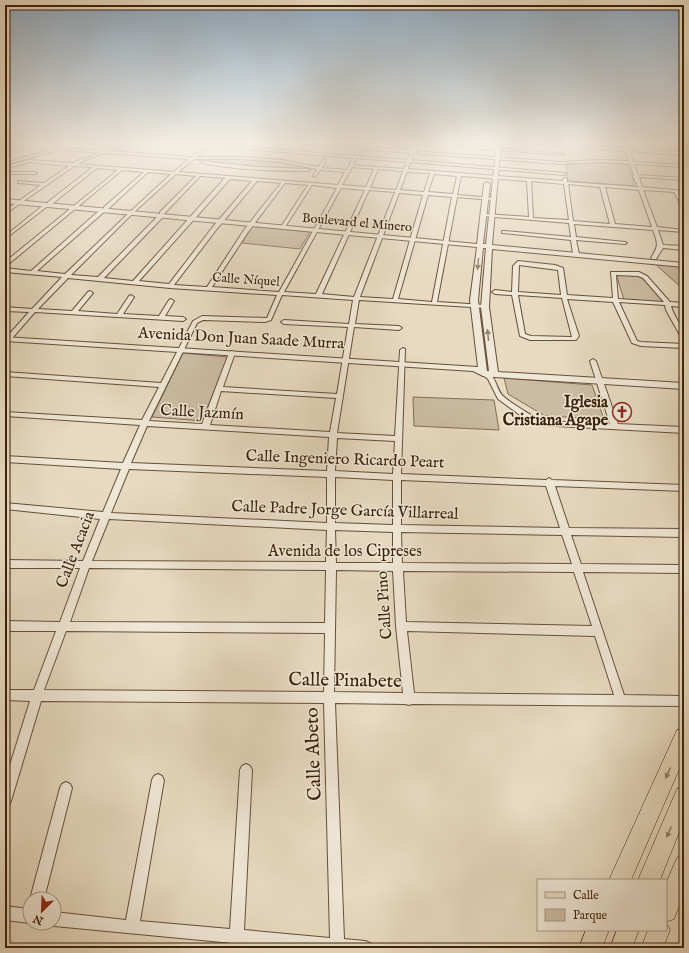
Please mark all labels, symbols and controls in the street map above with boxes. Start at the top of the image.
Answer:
street label: Boulevard el Minero [301,210,413,236]
one-way arrow [475,258,481,270]
street label: Calle Níquel [212,269,281,291]
street label: Avenida Don Juan Saade Murra [136,324,345,354]
one-way arrow [485,329,492,341]
place label: Iglesia Cristiana Agape [503,393,609,431]
street label: Calle Jazmín [160,401,245,425]
church icon: Iglesia Cristiana Agape [611,401,633,423]
street label: Calle Ingeniero Ricardo Peart [245,447,445,473]
street label: Calle Padre Jorge García Villarreal [231,497,459,525]
street label: Calle Acacia [52,509,100,591]
street label: Avenida de los Cipreses [267,542,422,562]
street label: Calle Pino [373,570,397,640]
street label: Calle Pinabete [288,668,402,694]
street label: Calle Abeto [300,707,328,801]
one-way arrow [665,767,671,779]
one-way arrow [666,827,672,838]
legend [537,879,667,931]
text: Calle [573,888,599,903]
north arrow [22,891,62,931]
text: Parque [573,908,608,924]
text: N [31,911,46,928]

